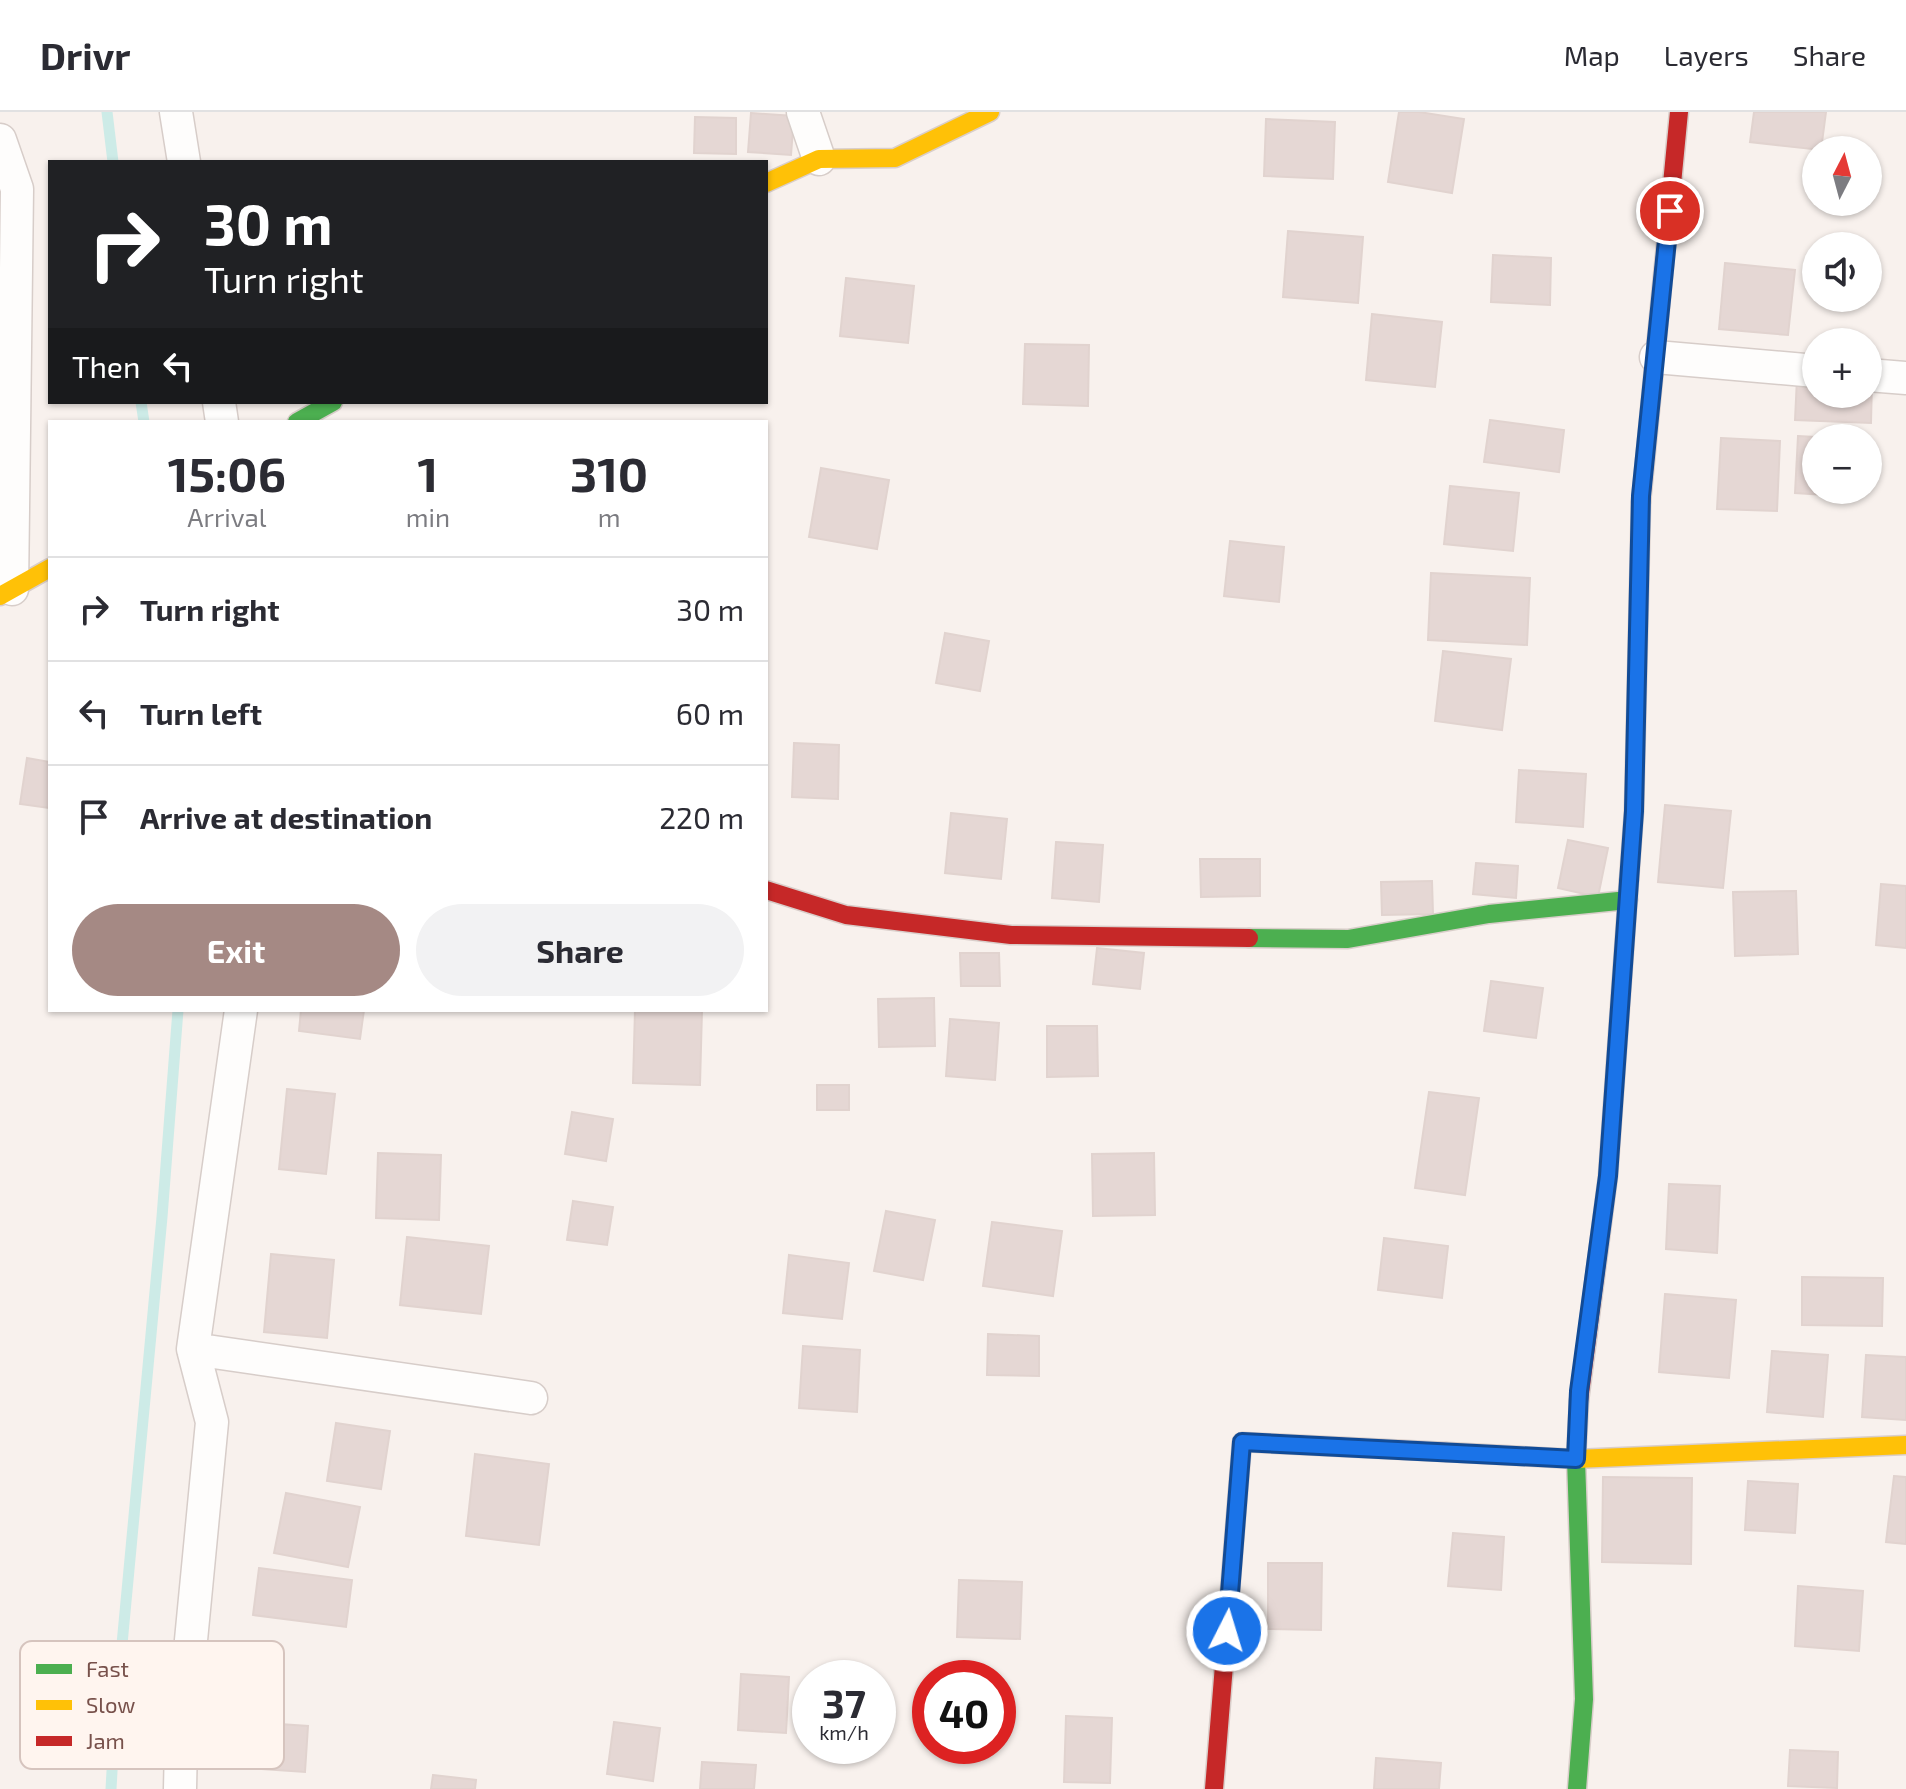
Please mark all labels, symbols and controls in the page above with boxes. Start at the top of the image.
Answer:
text: Drivr [40,32,130,78]
text: Map [1564,38,1620,72]
text: Layers [1664,38,1749,72]
text: Share [1793,38,1866,72]
north arrow [1802,136,1882,216]
map controls [1802,136,1882,504]
pin [1636,177,1704,245]
text: 30 m [204,189,333,256]
icon: arrive [1648,189,1692,233]
icon: right [72,192,176,296]
button: sound [1802,232,1882,312]
text: Turn right [204,257,364,300]
button: + [1802,328,1882,408]
icon: left [156,344,200,388]
text: Then [72,348,140,384]
button: − [1802,424,1882,504]
text: 15:06 [168,444,286,502]
text: 1 [418,444,438,502]
text: 310 [570,444,648,502]
text: Arrival [187,501,266,532]
text: min [406,501,450,532]
text: m [598,501,620,532]
icon: right [72,587,116,631]
text: Turn right [140,591,280,627]
text: 30 m [676,591,744,627]
icon: left [72,691,116,735]
text: Turn left [140,695,262,731]
text: 60 m [676,695,744,731]
icon: arrive [72,795,116,839]
text: Arrive at destination [140,799,432,835]
text: 220 m [659,799,744,835]
button: Exit [72,904,400,996]
button: Share [416,904,744,996]
position arrow [1185,1589,1269,1673]
legend [20,1641,284,1769]
text: Fast [86,1655,129,1681]
speed limit sign: 40 [912,1660,1016,1764]
text: 37 [822,1678,866,1726]
text: Slow [86,1691,135,1717]
text: km/h [819,1720,869,1744]
text: Jam [86,1727,125,1753]

